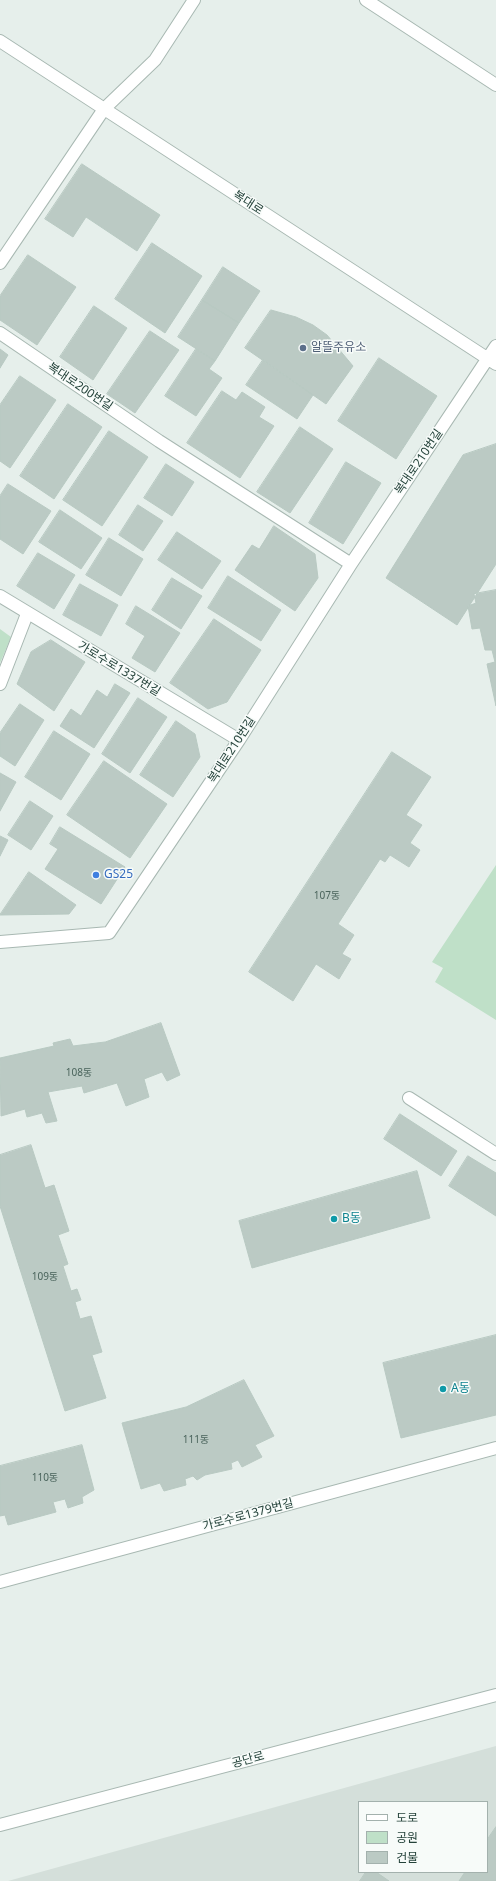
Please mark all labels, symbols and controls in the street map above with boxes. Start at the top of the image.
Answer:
street label: 복대로 [230,188,266,218]
place label: 알뜰주유소 [311,341,366,355]
marker: 알뜰주유소 [298,343,308,353]
street label: 복대로200번길 [45,360,115,414]
street label: 복대로210번길 [392,427,446,497]
street label: 가로수로1337번길 [75,639,163,699]
street label: 복대로210번길 [205,714,259,786]
place label: GS25 [104,868,133,882]
marker: GS25 [91,870,101,880]
house number: 107동 [314,890,340,902]
house number: 108동 [66,1067,92,1079]
place label: B동 [342,1212,361,1226]
marker: B동 [329,1214,339,1224]
house number: 109동 [32,1271,58,1283]
place label: A동 [451,1382,470,1396]
marker: A동 [438,1384,448,1394]
house number: 111동 [183,1434,209,1446]
house number: 110동 [32,1472,58,1484]
street label: 가로수로1379번길 [201,1496,295,1534]
street label: 공단로 [230,1749,266,1771]
legend [358,1801,488,1873]
text: 도로 [396,1809,418,1826]
text: 공원 [396,1829,418,1846]
text: 건물 [396,1849,418,1866]

